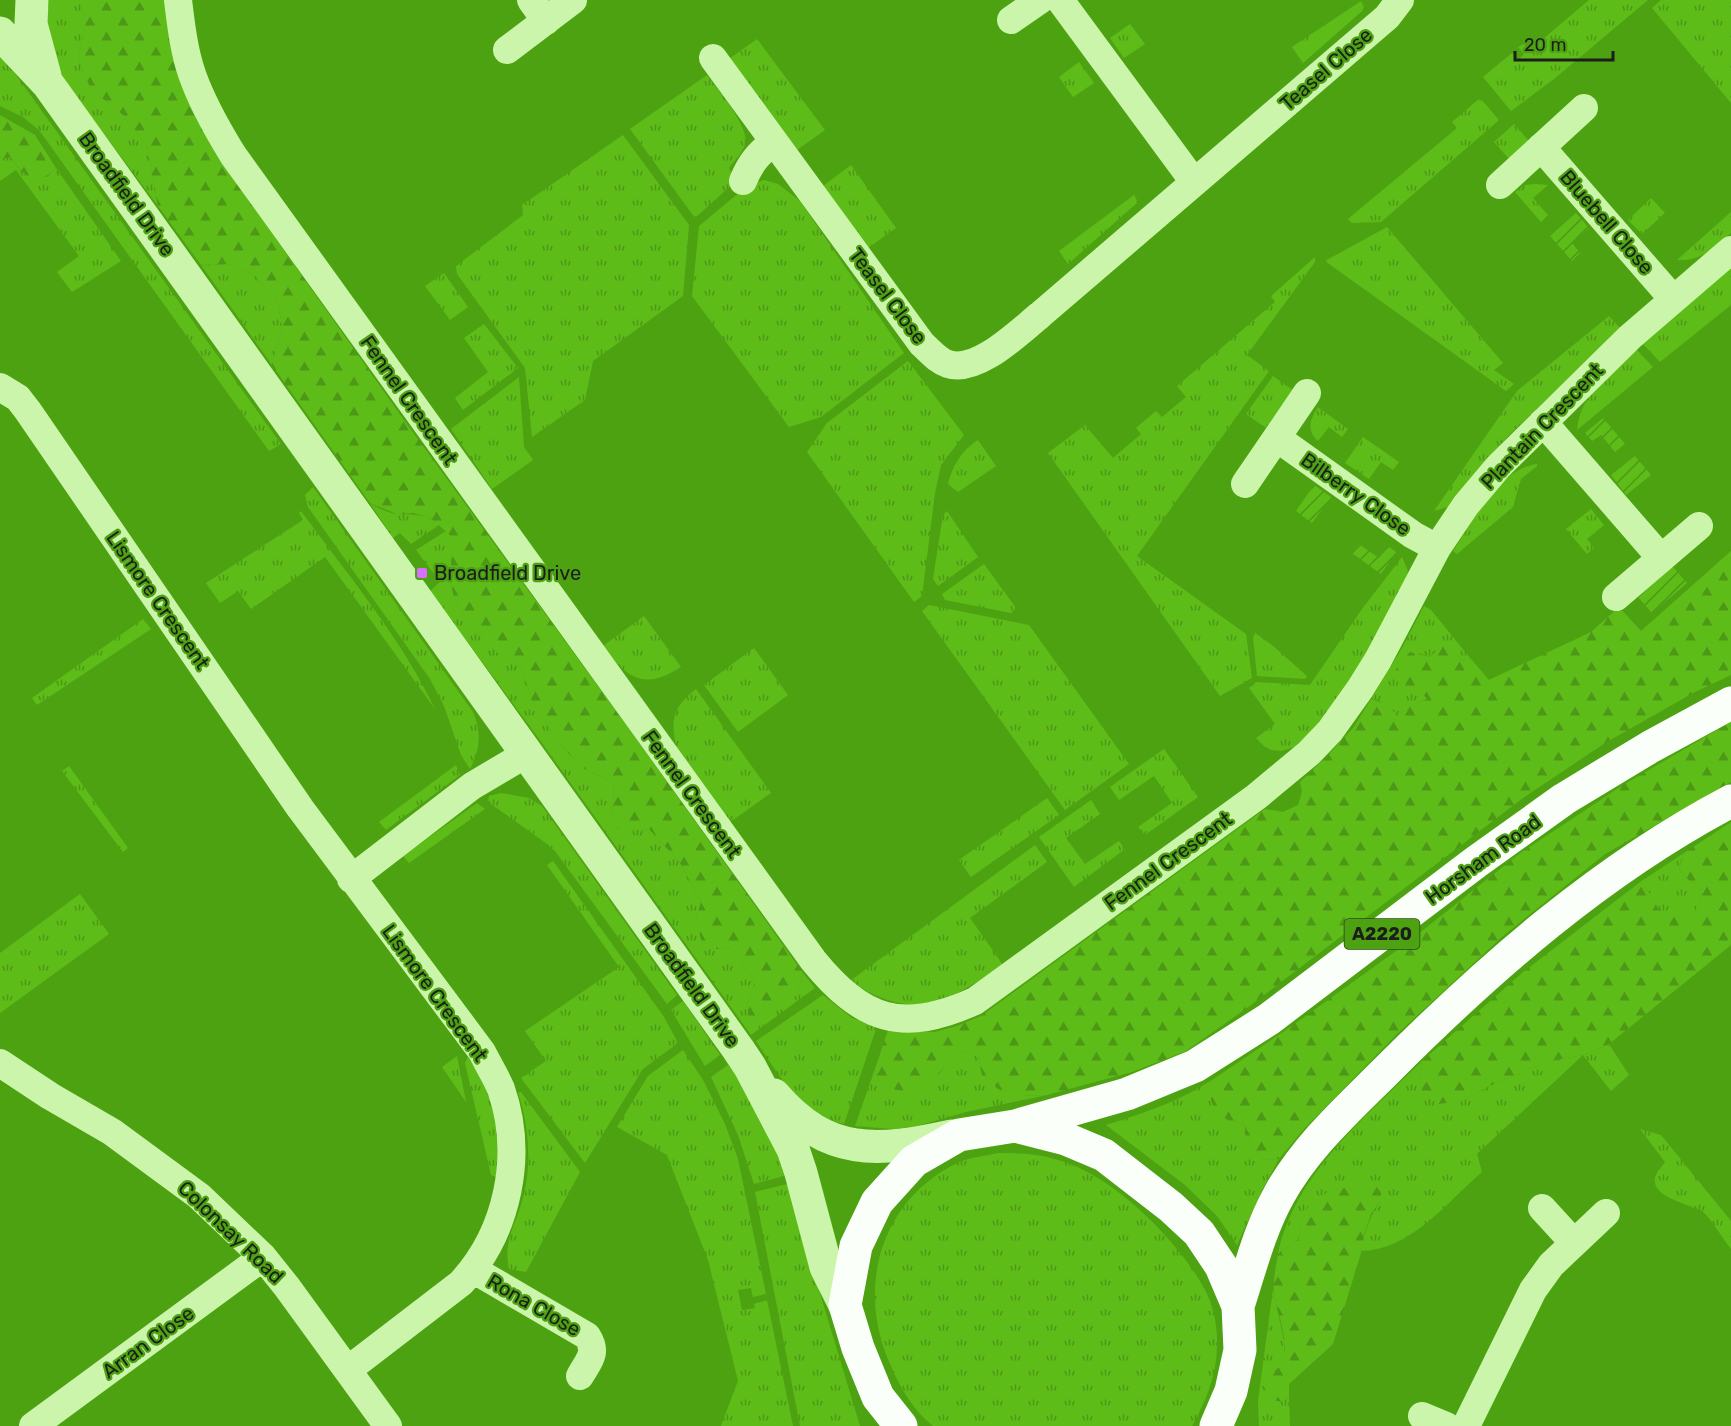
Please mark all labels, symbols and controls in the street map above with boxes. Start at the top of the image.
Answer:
street label: Teasel Close [1275,23,1377,115]
scale bar [1515,24,1612,62]
text: 20 m [1524,34,1566,56]
street label: Broadfield Drive [74,127,180,261]
street label: Bluebell Close [1555,165,1659,279]
street label: Teasel Close [844,243,932,349]
street label: Fennel Crescent [356,331,463,469]
street label: Plantain Crescent [1476,358,1608,494]
street label: Bilberry Close [1297,448,1415,540]
street label: Lismore Crescent [101,526,215,674]
place label: Broadfield Drive [434,561,581,585]
marker: Broadfield Drive [415,566,429,580]
street label: Fennel Crescent [638,725,746,863]
street label: Fennel Crescent [1099,807,1237,915]
street label: Horsham Road [1421,809,1545,909]
street label: Broadfield Drive [639,918,745,1052]
road number: A2220 [1344,919,1420,949]
street label: Lismore Crescent [377,920,493,1066]
street label: Colonsay Road [173,1176,289,1288]
street label: Rona Close [483,1269,585,1341]
street label: Arran Close [97,1301,199,1383]

